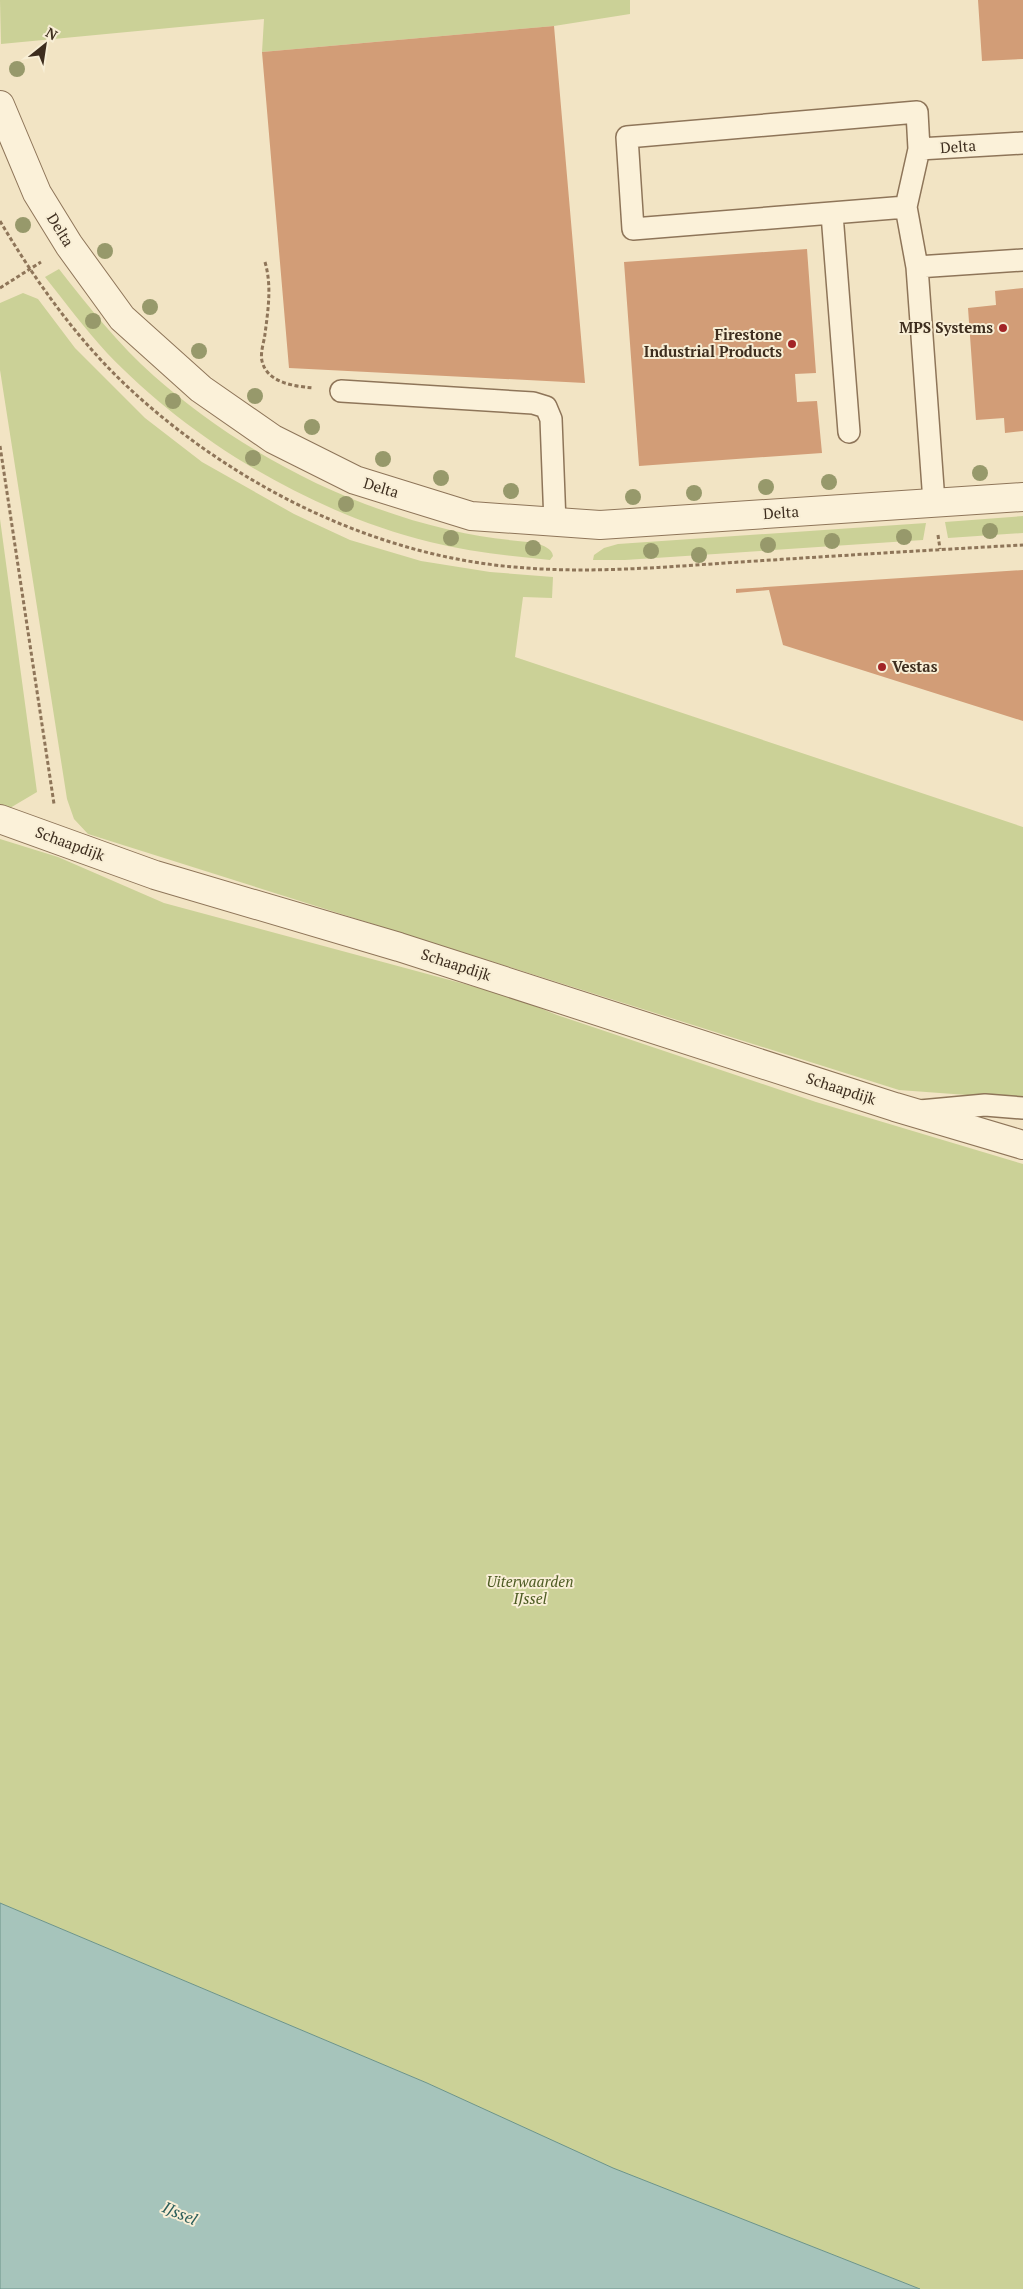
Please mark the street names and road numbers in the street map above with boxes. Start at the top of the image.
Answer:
street label: Delta [939,135,977,157]
street label: Delta [43,209,79,250]
street label: Delta [361,472,402,502]
street label: Delta [762,501,800,523]
street label: Schaapdijk [33,821,108,865]
street label: Schaapdijk [419,943,494,985]
street label: Schaapdijk [804,1067,879,1109]

